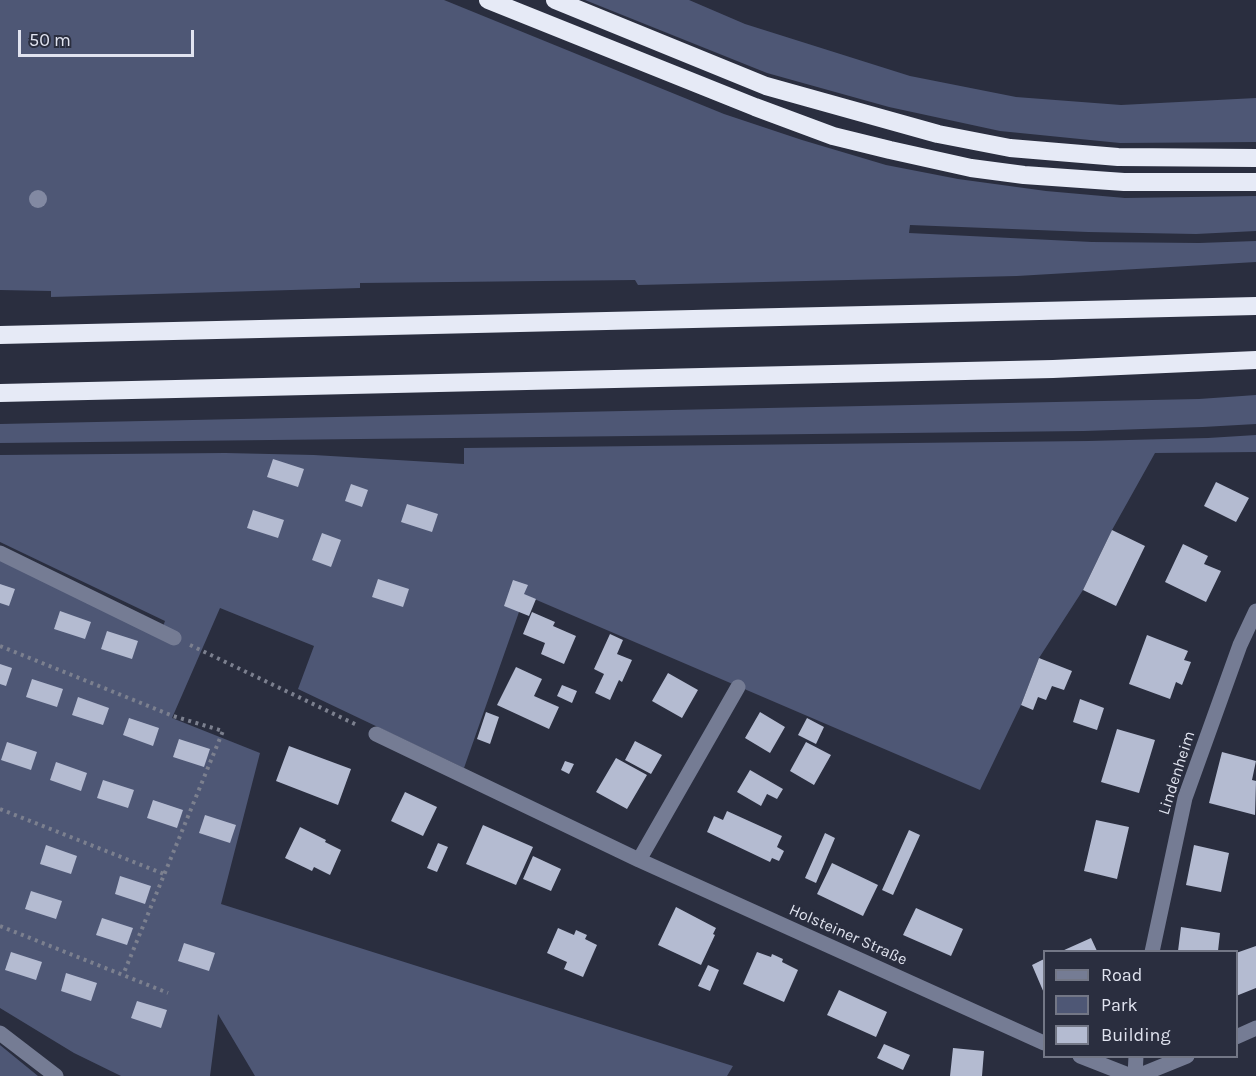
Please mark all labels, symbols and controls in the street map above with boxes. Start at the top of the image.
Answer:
scale bar [21,18,196,56]
text: 50 m [29,29,71,51]
street label: Lindenheim [1154,729,1200,817]
street label: Holsteiner Straße [786,900,910,970]
legend [1043,950,1238,1058]
text: Road [1101,964,1142,986]
text: Park [1101,994,1138,1016]
text: Building [1101,1024,1171,1046]

